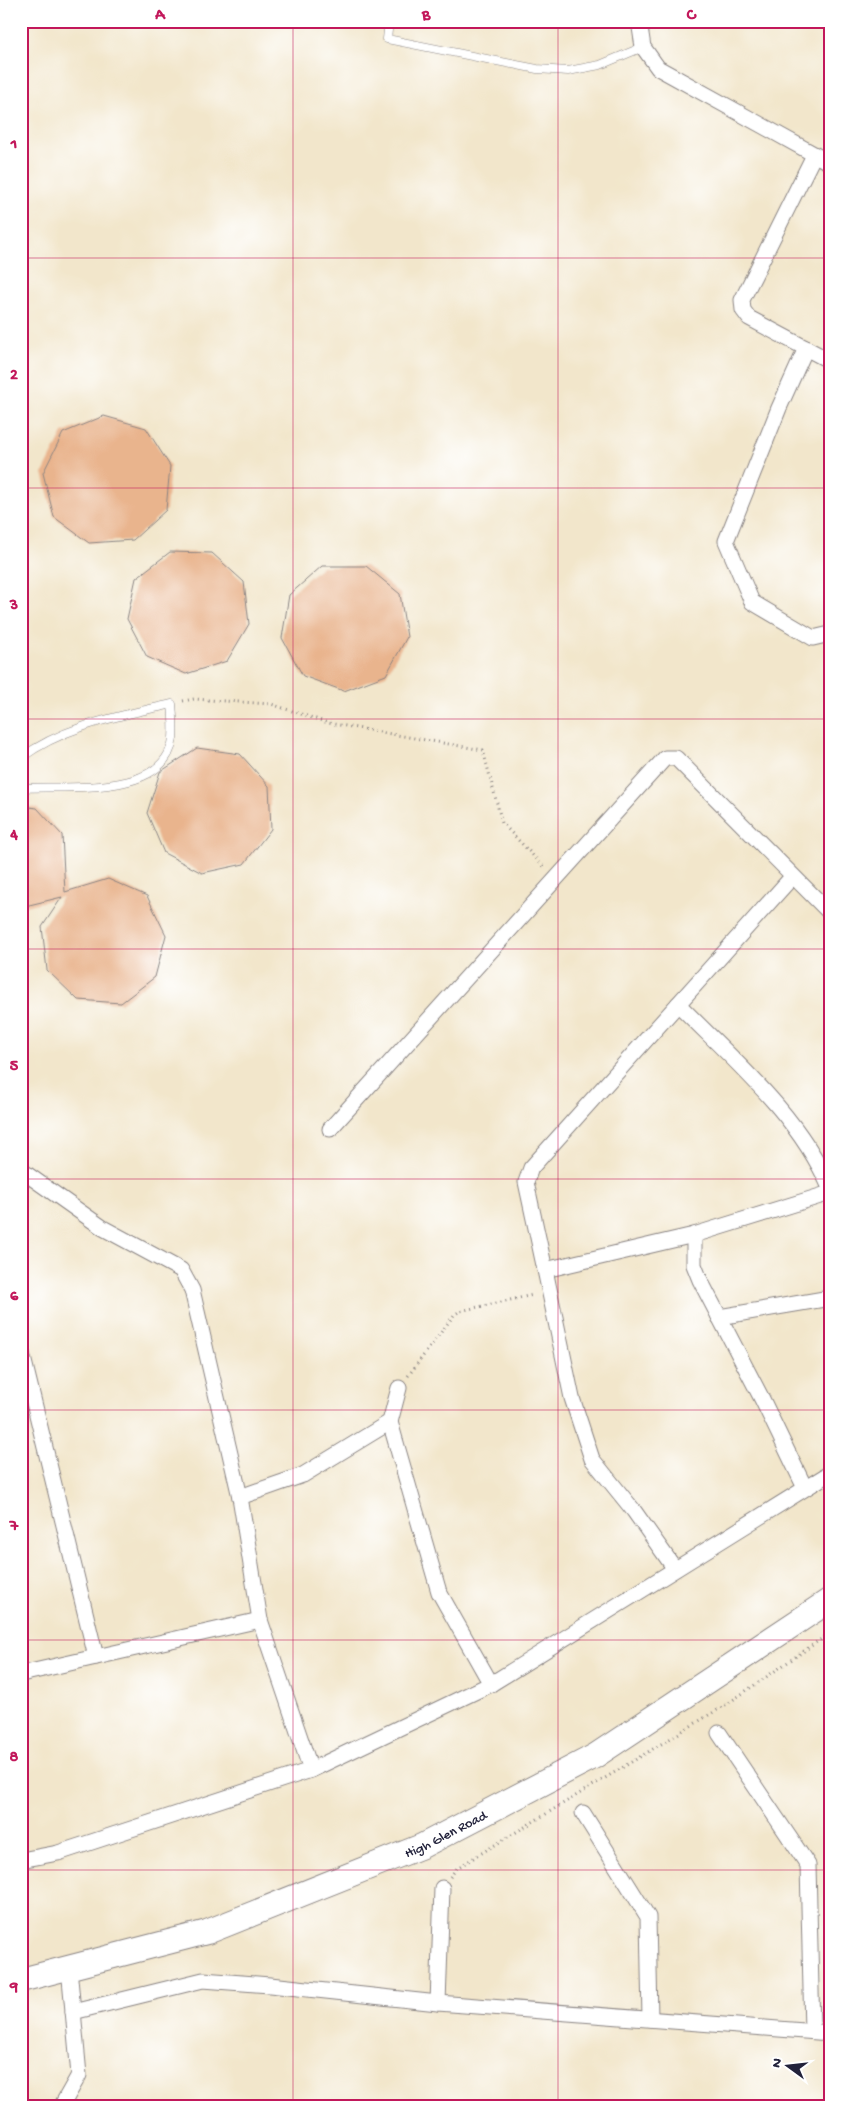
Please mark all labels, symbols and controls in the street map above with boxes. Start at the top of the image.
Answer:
text: A [154,7,166,26]
text: B [421,7,431,26]
text: C [686,7,697,26]
text: 1 [10,136,17,155]
text: 2 [10,367,18,386]
text: 3 [9,597,18,616]
text: 4 [9,827,18,846]
text: 5 [10,1058,19,1077]
text: 6 [10,1288,19,1307]
text: 7 [9,1518,19,1537]
text: 8 [10,1749,19,1768]
street label: High Glen Road [403,1807,492,1863]
text: 9 [9,1979,18,1998]
north arrow [764,2040,814,2090]
text: N [768,2057,787,2070]

